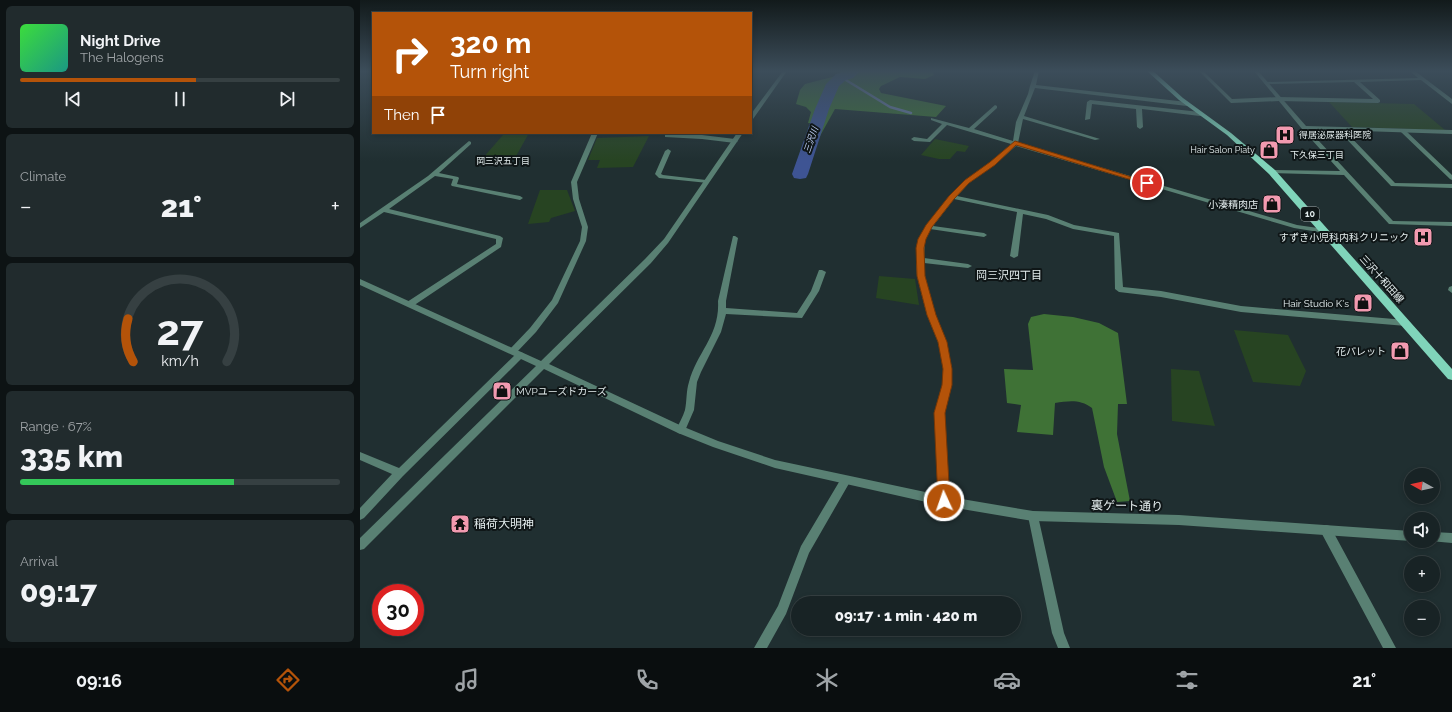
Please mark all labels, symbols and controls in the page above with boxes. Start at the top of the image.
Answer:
text: 320 m [450,27,531,60]
icon: right [384,28,436,80]
text: Night Drive [80,32,160,50]
text: The Halogens [80,50,164,65]
text: Turn right [450,61,529,82]
icon: previous [62,88,84,110]
icon: pause [169,88,191,110]
icon: next [276,88,298,110]
icon: arrive [427,104,449,126]
text: Then [384,106,419,124]
hospital icon: 得居泌尿器科医院 [1274,124,1296,146]
water label: 三沢川 [802,125,820,154]
place label: 得居泌尿器科医院 [1298,130,1371,140]
shop icon: Hair Salon Piaty [1258,139,1280,161]
place label: Hair Salon Piaty [1190,145,1255,155]
district label: 下久保三丁目 [1290,150,1344,160]
district label: 岡三沢五丁目 [476,156,530,166]
pin [1130,166,1164,200]
text: Climate [20,169,66,184]
icon: arrive [1136,172,1158,194]
text: 21° [161,189,202,224]
text: − [20,193,32,219]
text: + [331,193,340,219]
shop icon: 小湊精肉店 [1261,193,1283,215]
place label: 小湊精肉店 [1208,199,1258,210]
road number: 10 [1301,207,1319,221]
hospital icon: すずき小児科内科クリニック [1412,226,1434,248]
place label: すずき小児科内科クリニック [1279,232,1409,243]
street label: 三沢十和田線 [1358,253,1406,305]
district label: 岡三沢四丁目 [976,269,1042,282]
shop icon: Hair Studio K's [1352,292,1374,314]
place label: Hair Studio K's [1283,298,1349,309]
text: 27 [157,306,204,355]
shop icon: 花パレット [1389,340,1411,362]
place label: 花パレット [1336,346,1386,357]
text: km/h [161,353,199,369]
shop icon: MVPユーズドカーズ [491,380,513,402]
place label: MVPユーズドカーズ [516,386,607,397]
text: Range · 67% [20,419,92,434]
text: 335 km [20,439,123,474]
north arrow [1404,468,1440,504]
map controls [1404,468,1440,636]
position arrow [923,480,965,522]
street label: 裏ゲート通り [1091,498,1163,514]
button: sound [1404,512,1440,548]
temple icon: 稲荷大明神 [449,513,471,535]
place label: 稲荷大明神 [474,517,534,531]
text: Arrival [20,554,58,569]
button: + [1404,556,1440,592]
text: 09:17 [20,574,97,609]
speed limit sign: 30 [372,584,424,636]
button: − [1404,600,1440,636]
text: 09:17 · 1 min · 420 m [835,607,977,625]
icon: directions [274,666,302,694]
icon: music [453,666,481,694]
icon: phone [633,666,661,694]
icon: climate [813,666,841,694]
icon: car [993,666,1021,694]
icon: filters [1173,666,1201,694]
text: 09:16 [76,670,122,691]
text: 21° [1352,670,1376,691]

